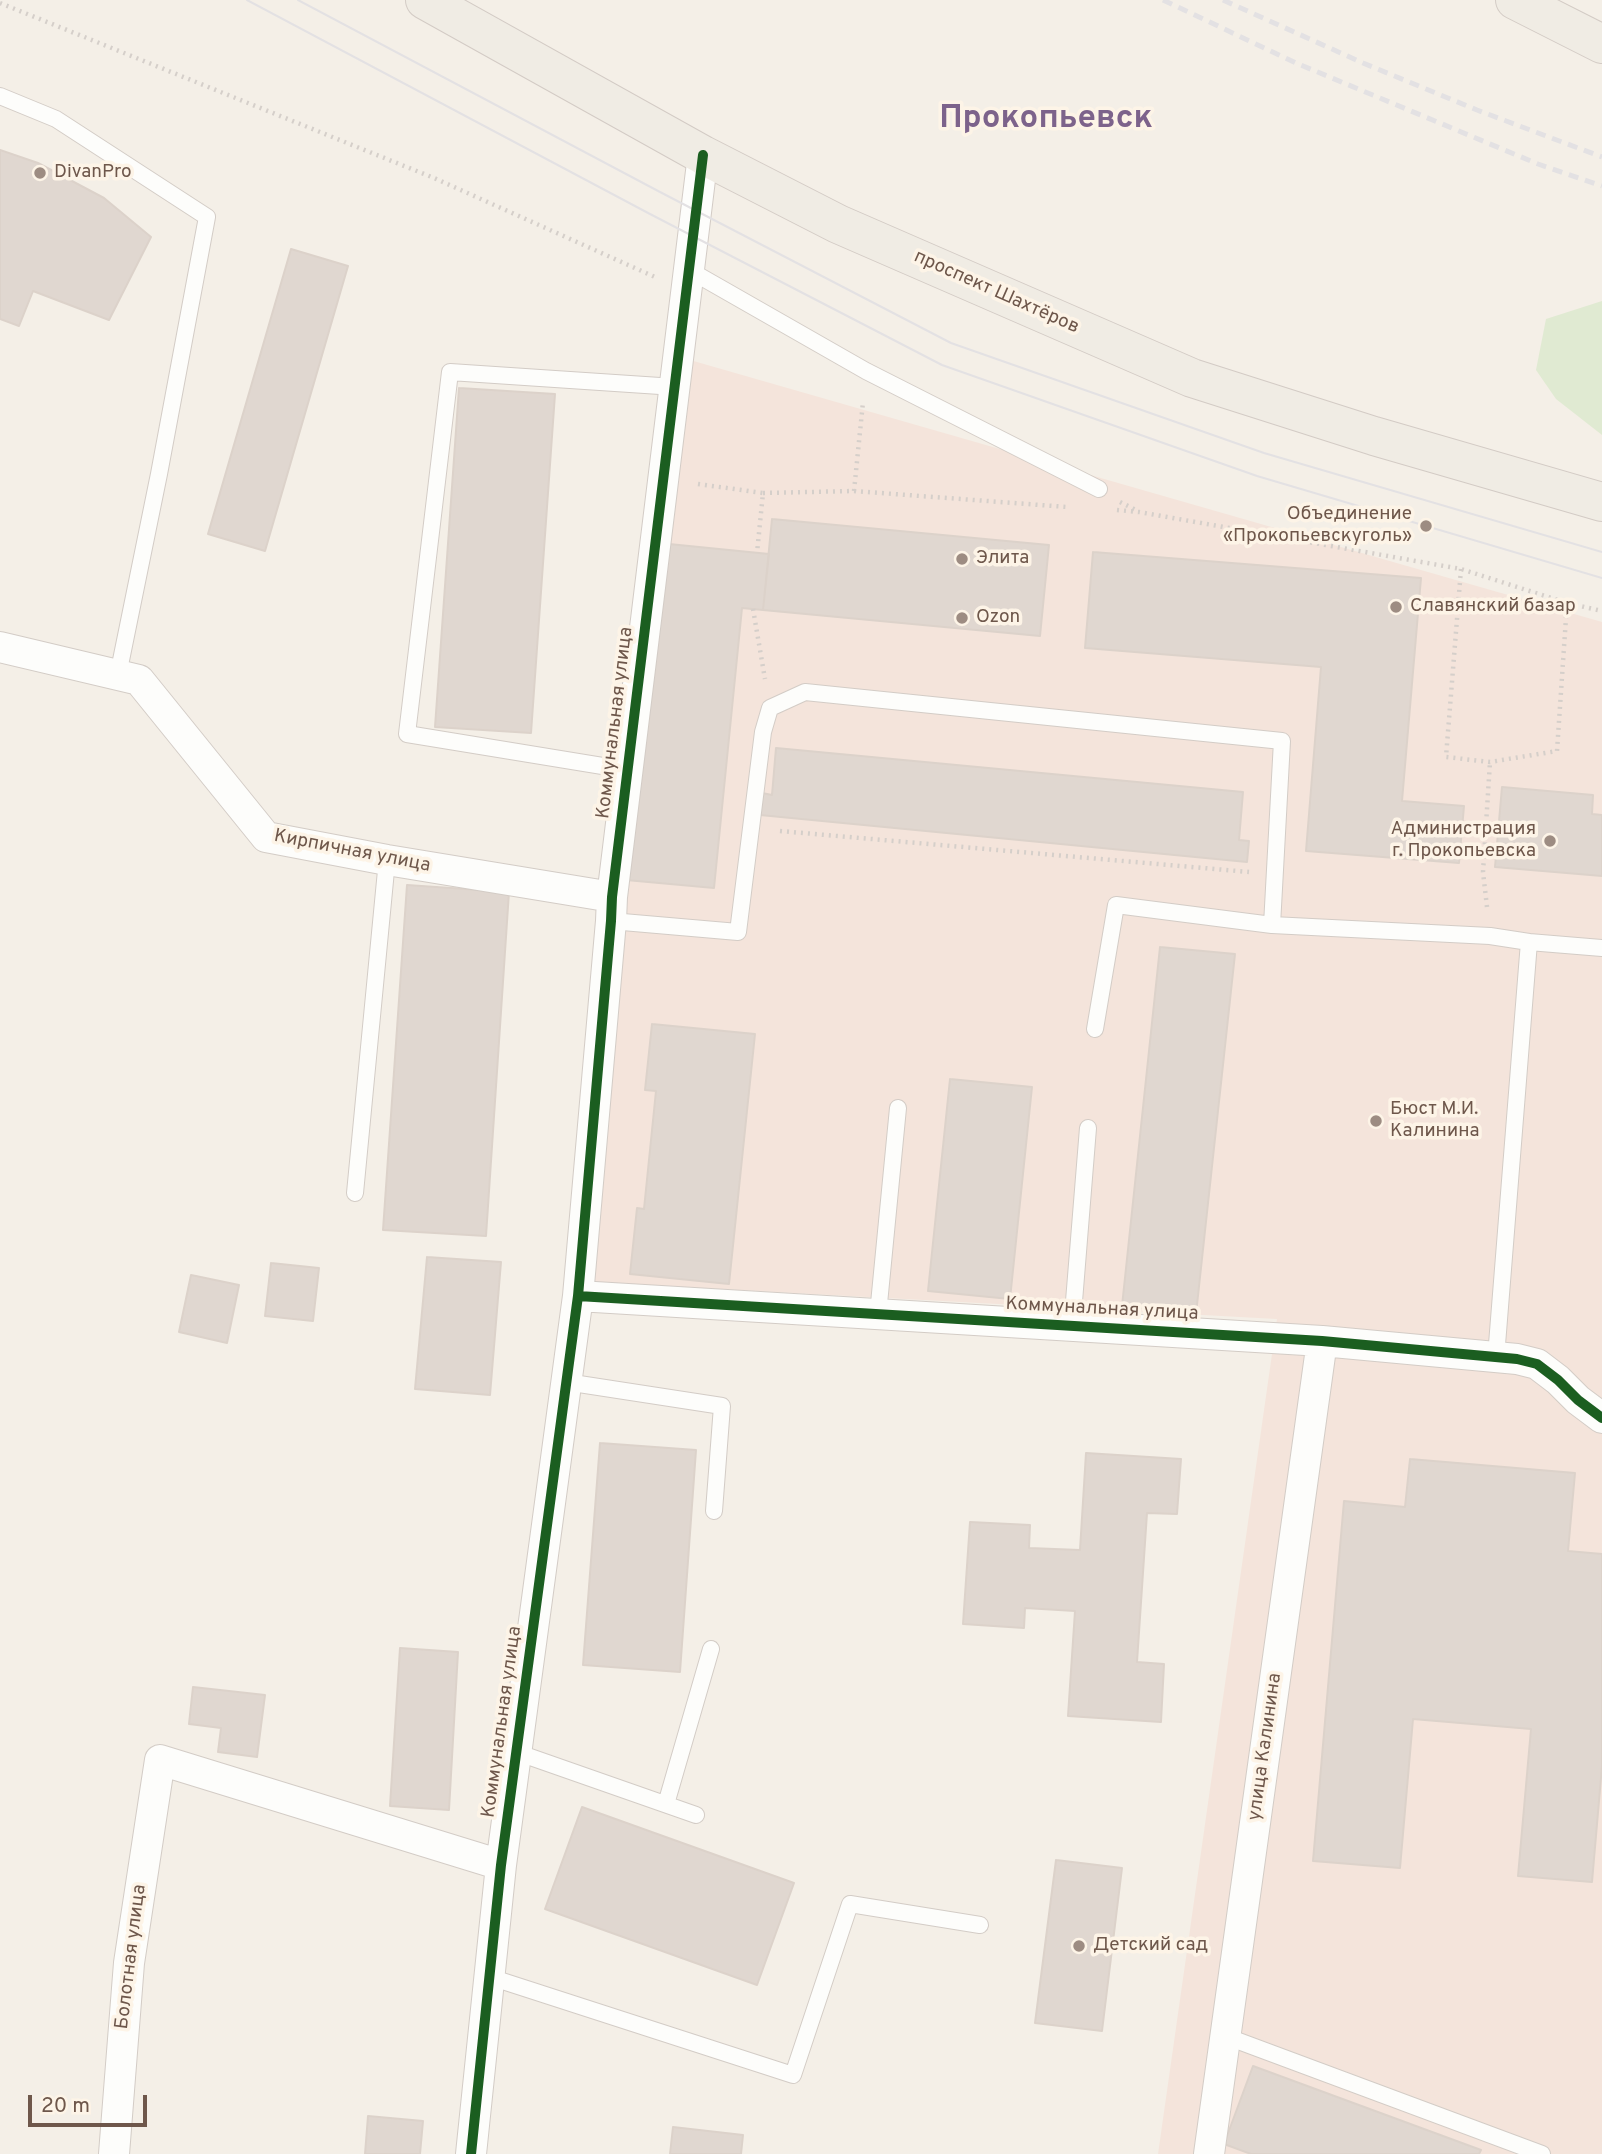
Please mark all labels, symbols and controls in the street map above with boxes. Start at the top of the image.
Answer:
district label: Прокопьевск [939,100,1153,140]
place label: DivanPro [54,162,132,184]
marker: DivanPro [32,165,48,181]
street label: проспект Шахтёров [910,246,1082,340]
place label: Объединение «Прокопьевскуголь» [1223,504,1412,548]
marker: Объединение «Прокопьевскуголь» [1418,518,1434,534]
place label: Элита [976,548,1029,570]
marker: Элита [954,551,970,567]
place label: Славянский базар [1410,596,1576,618]
marker: Славянский базар [1388,599,1404,615]
place label: Ozon [976,607,1020,629]
marker: Ozon [954,610,970,626]
street label: Коммунальная улица [593,626,639,820]
place label: Администрация г. Прокопьевска [1391,819,1536,863]
street label: Кирпичная улица [272,826,432,878]
marker: Администрация г. Прокопьевска [1542,833,1558,849]
place label: Бюст М.И. Калинина [1390,1099,1480,1143]
marker: Бюст М.И. Калинина [1368,1113,1384,1129]
street label: Коммунальная улица [1005,1294,1199,1326]
street label: Коммунальная улица [478,1625,528,1819]
street label: улица Калинина [1244,1672,1288,1822]
street label: Болотная улица [112,1883,152,2031]
place label: Детский сад [1093,1935,1208,1957]
marker: Детский сад [1071,1938,1087,1954]
scale bar [32,2080,150,2124]
text: 20 m [41,2093,90,2120]

